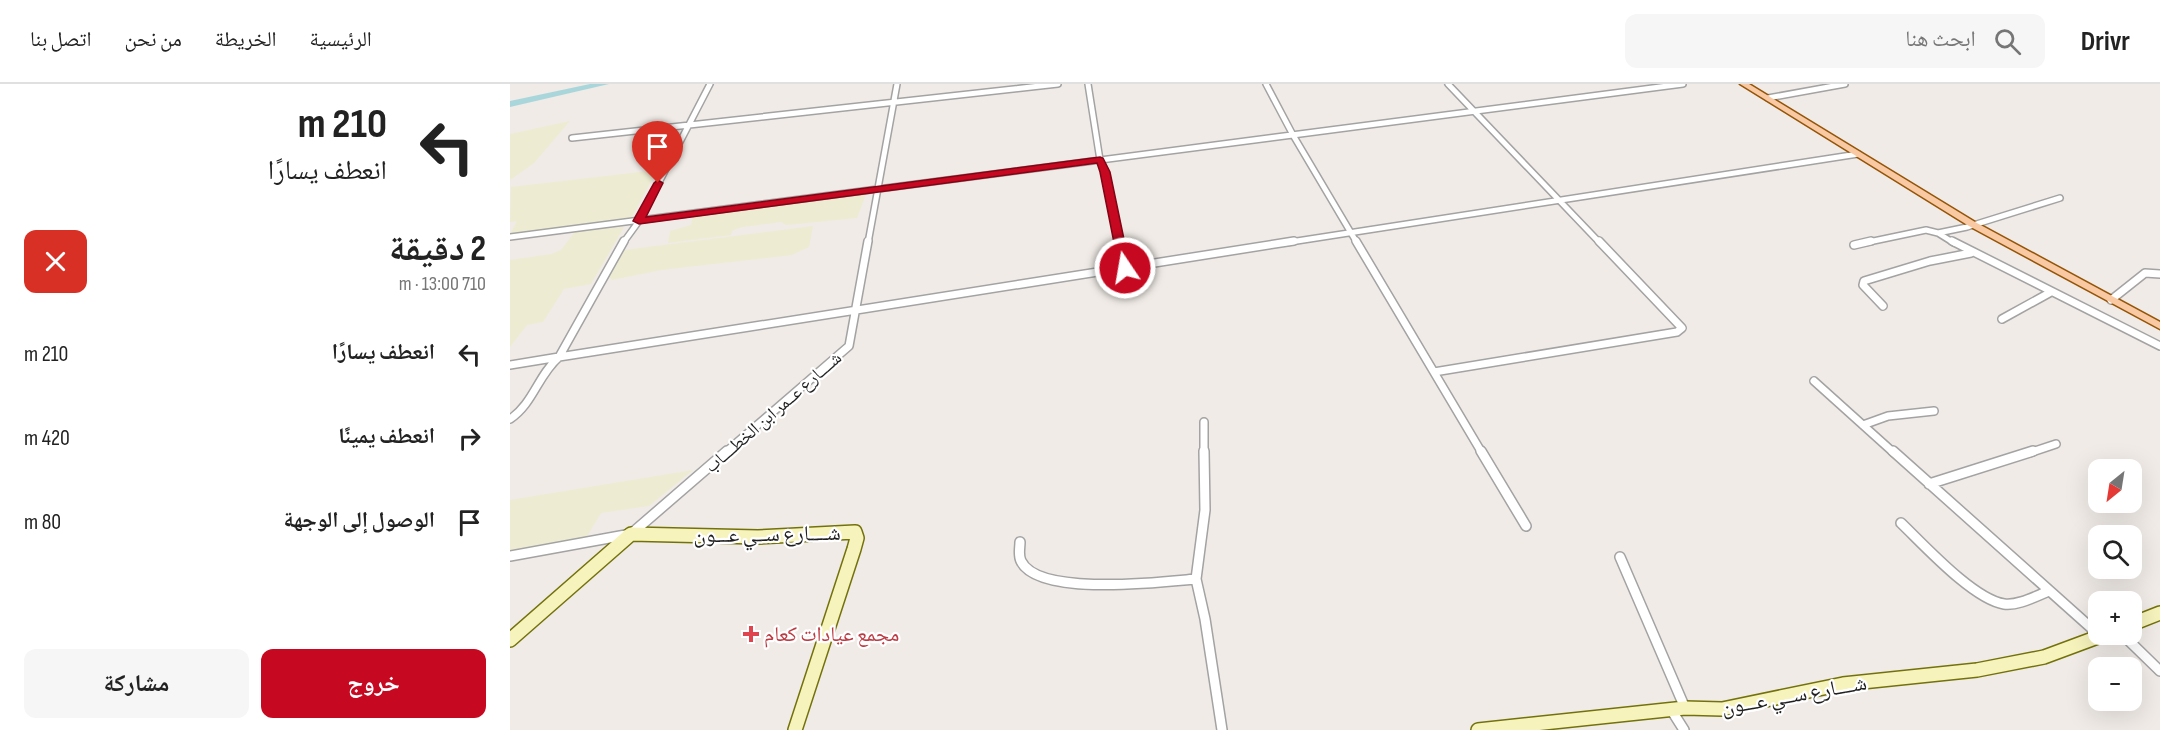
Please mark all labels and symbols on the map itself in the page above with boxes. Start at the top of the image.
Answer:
pin [632,121,683,183]
position arrow [1093,236,1157,300]
street label: شــــارع عــمر ابن الخطــــاب [701,347,846,477]
north arrow [2088,459,2142,513]
street label: شــــارع ســي عـــون [693,521,841,552]
place label: مجمع عيادات كعام [764,622,899,648]
marker: مجمع عيادات كعام [742,625,760,643]
street label: شــــارع ســي عـــون [1719,670,1869,724]

